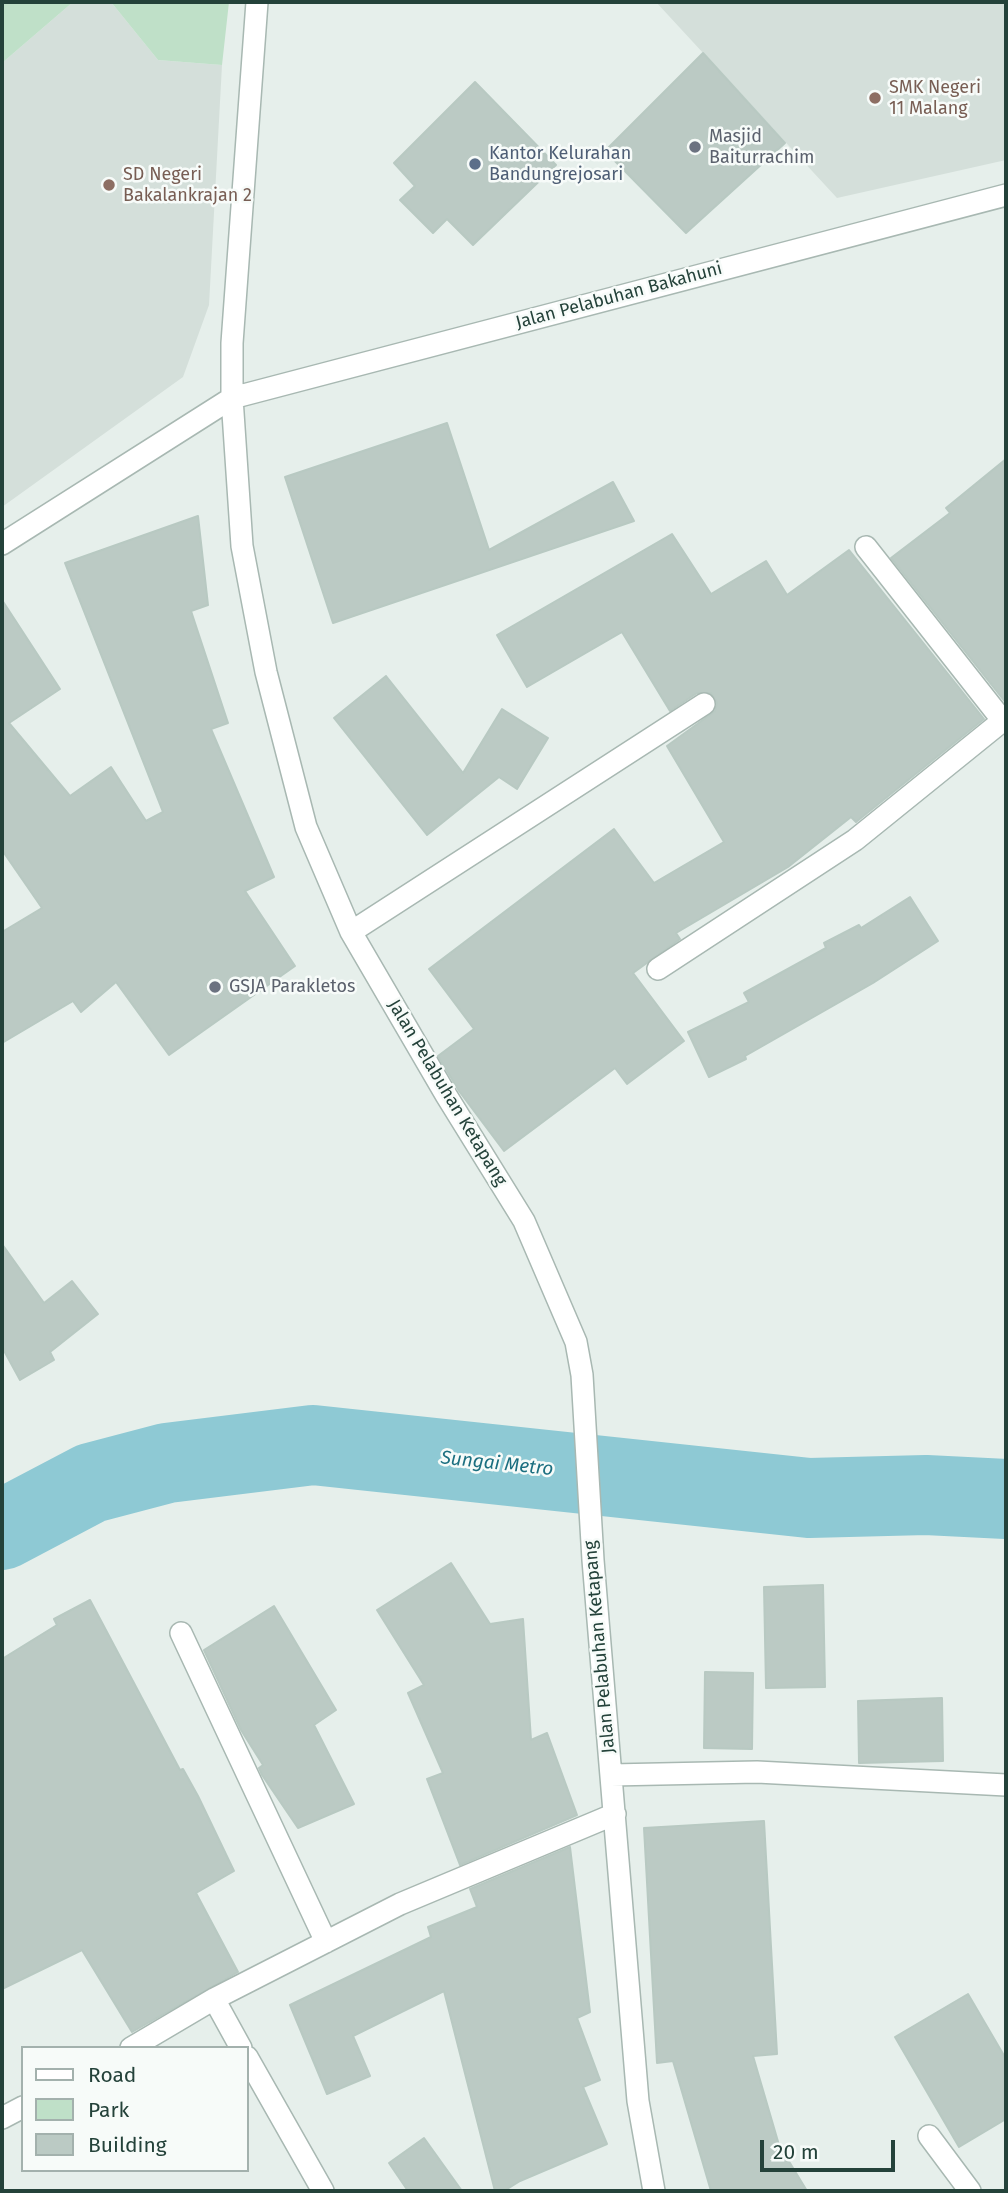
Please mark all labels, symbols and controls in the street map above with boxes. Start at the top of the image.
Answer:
place label: SMK Negeri 11 Malang [889,77,981,119]
marker: SMK Negeri 11 Malang [867,90,883,106]
place label: Masjid Baiturrachim [709,126,814,168]
marker: Masjid Baiturrachim [687,139,703,155]
place label: Kantor Kelurahan Bandungrejosari [489,143,631,186]
marker: Kantor Kelurahan Bandungrejosari [467,156,483,172]
place label: SD Negeri Bakalankrajan 2 [123,164,252,206]
marker: SD Negeri Bakalankrajan 2 [101,177,117,193]
street label: Jalan Pelabuhan Bakahuni [513,258,725,334]
place label: GSJA Parakletos [229,976,355,998]
marker: GSJA Parakletos [207,979,223,995]
street label: Jalan Pelabuhan Ketapang [383,996,511,1190]
water label: Sungai Metro [440,1447,554,1481]
street label: Jalan Pelabuhan Ketapang [580,1540,620,1754]
legend [21,2046,248,2172]
text: Road [88,2062,136,2088]
text: Park [88,2097,129,2123]
scale bar [763,2126,898,2170]
text: Building [88,2132,167,2158]
text: 20 m [773,2139,819,2165]

